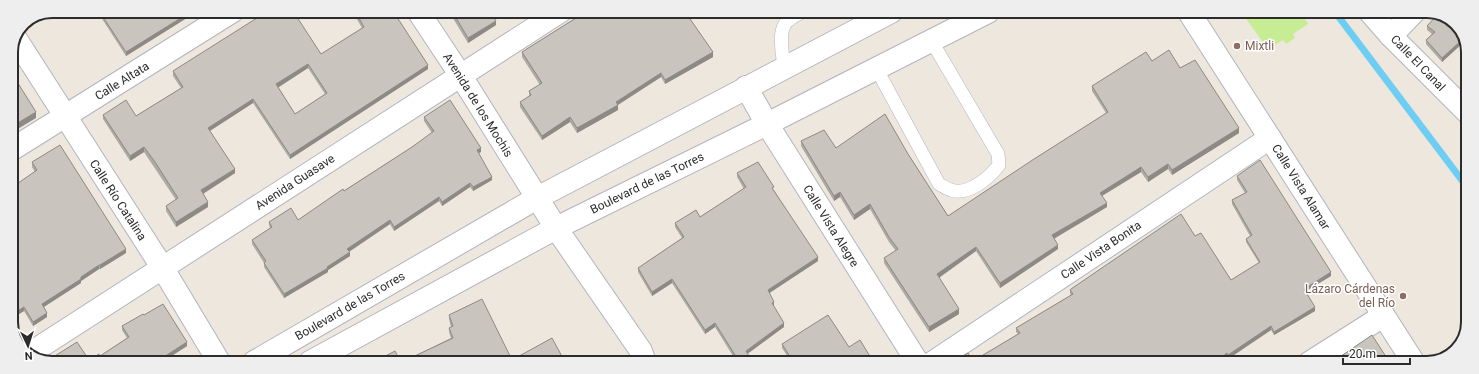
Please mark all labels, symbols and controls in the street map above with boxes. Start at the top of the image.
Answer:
street label: Calle El Canal [1388,32,1448,94]
place label: Mixtli [1245,39,1274,53]
marker: Mixtli [1232,41,1242,51]
street label: Avenida de los Mochis [440,50,516,160]
street label: Calle Altata [92,59,152,103]
street label: Calle Vista Alamar [1269,142,1333,232]
street label: Boulevard de las Torres [588,149,706,217]
street label: Avenida Guasave [253,151,337,213]
street label: Calle Río Catalina [87,157,149,243]
street label: Calle Vista Alegre [800,182,862,270]
street label: Calle Vista Bonita [1058,218,1144,282]
street label: Boulevard de las Torres [293,269,407,343]
place label: Lázaro Cárdenas del Río [1305,282,1395,310]
marker: Lázaro Cárdenas del Río [1398,291,1408,301]
north arrow [8,326,48,366]
scale bar [1343,340,1410,366]
text: 20 m [1349,347,1376,361]
text: N [24,349,33,362]

